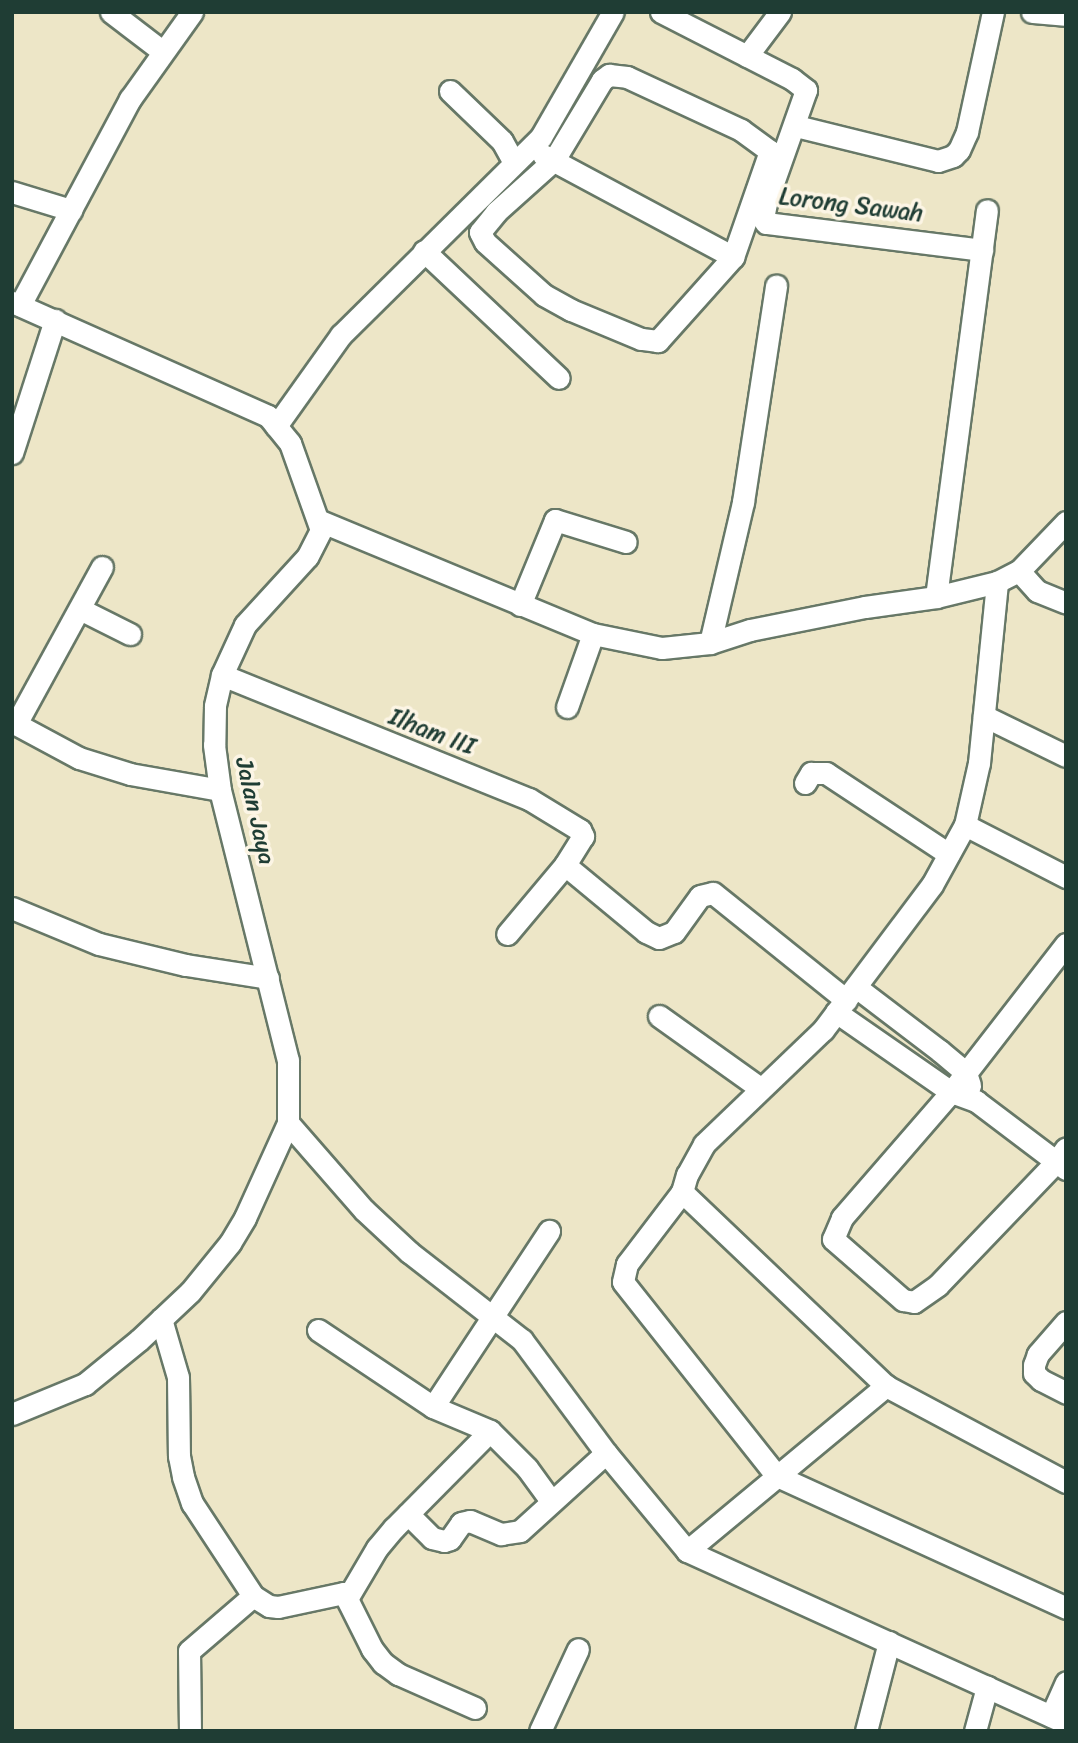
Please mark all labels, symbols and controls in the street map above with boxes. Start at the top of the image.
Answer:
street label: Lorong Sawah [777,182,925,228]
street label: Ilham III [385,702,479,762]
street label: Jalan Jaya [229,755,281,867]

